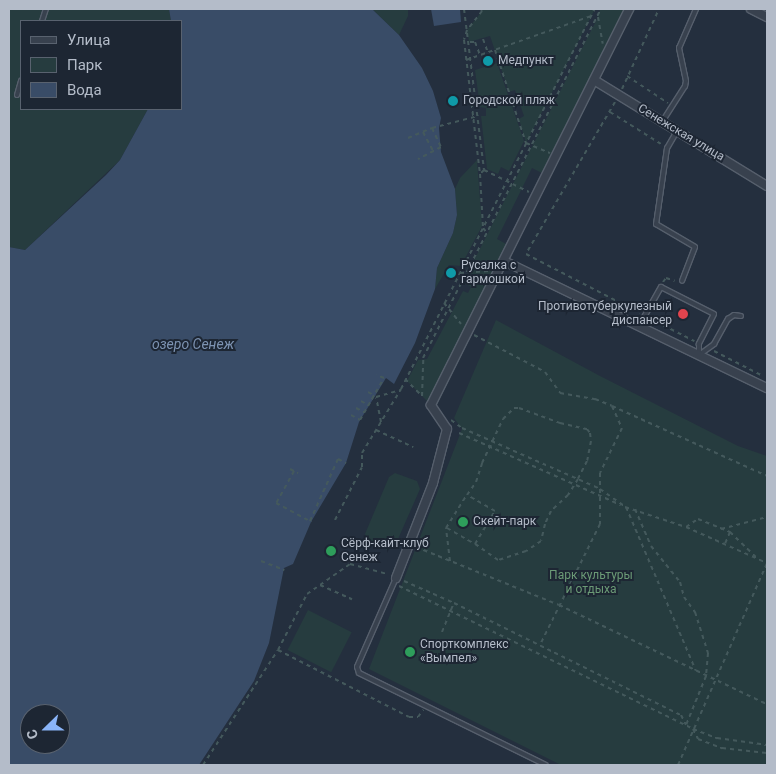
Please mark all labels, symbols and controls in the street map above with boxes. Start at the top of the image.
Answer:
legend [20,20,182,110]
text: Улица [67,31,110,49]
place label: Медпункт [498,54,554,68]
marker: Медпункт [482,55,494,67]
text: Парк [67,56,102,74]
text: Вода [67,81,102,99]
place label: Городской пляж [463,94,555,108]
marker: Городской пляж [447,95,459,107]
street label: Сенежская улица [635,102,727,164]
place label: Русалка с гармошкой [461,259,525,287]
marker: Русалка с гармошкой [445,267,457,279]
place label: Противотуберкулезный диспансер [538,300,672,328]
marker: Противотуберкулезный диспансер [676,307,690,321]
water label: озеро Сенеж [152,336,234,352]
place label: Скейт-парк [473,515,536,529]
marker: Скейт-парк [457,516,469,528]
place label: Сёрф-кайт-клуб Сенеж [341,537,429,565]
marker: Сёрф-кайт-клуб Сенеж [325,545,337,557]
park label: Парк культуры и отдыха [549,569,633,597]
place label: Спорткомплекс «Вымпел» [420,638,509,666]
marker: Спорткомплекс «Вымпел» [404,646,416,658]
north arrow [20,704,70,754]
text: С [23,727,41,742]

